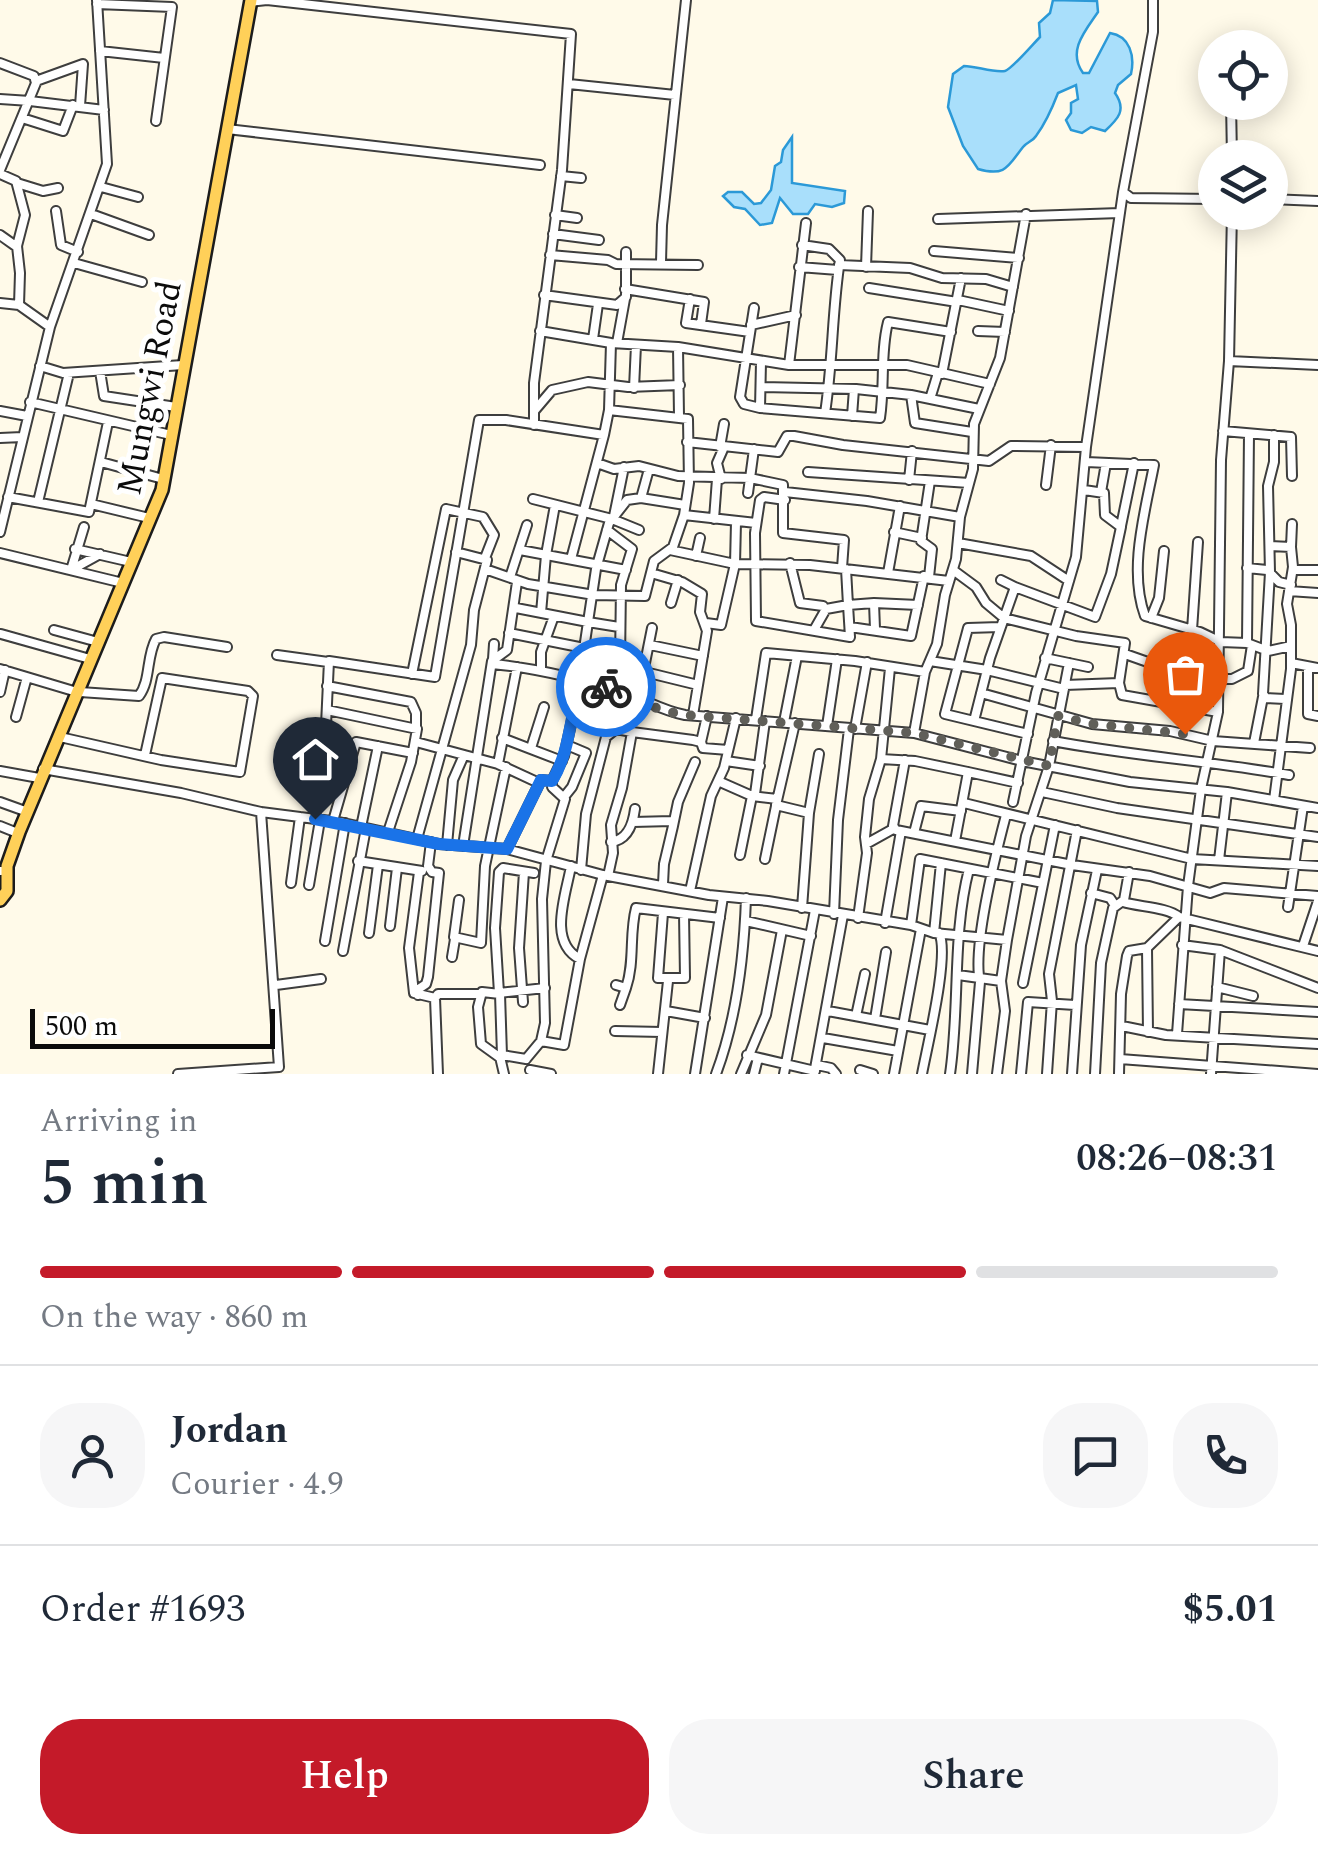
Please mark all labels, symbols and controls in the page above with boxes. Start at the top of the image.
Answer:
map controls [1198,30,1288,230]
button: locate [1198,30,1288,120]
button: layers [1198,140,1288,230]
street label: Mungwi Road [103,276,197,500]
pin [1143,632,1228,735]
courier [556,637,656,737]
icon: bag [1158,647,1213,702]
icon: bike [579,660,634,715]
pin [273,717,358,820]
icon: home [288,732,343,787]
scale bar [30,1004,275,1048]
text: 500 m [45,1005,118,1048]
text: Arriving in [40,1097,197,1146]
text: 08:26–08:31 [1076,1130,1278,1188]
text: 5 min [40,1134,209,1233]
text: On the way · 860 m [40,1293,308,1342]
text: Jordan [170,1402,288,1460]
button: person [40,1403,145,1508]
button: chat [1043,1403,1148,1508]
button: phone [1173,1403,1278,1508]
text: Courier · 4.9 [170,1460,343,1509]
text: Order #1693 [40,1581,245,1639]
text: $5.01 [1183,1581,1278,1639]
button: Help [40,1719,649,1834]
button: Share [669,1719,1278,1834]

